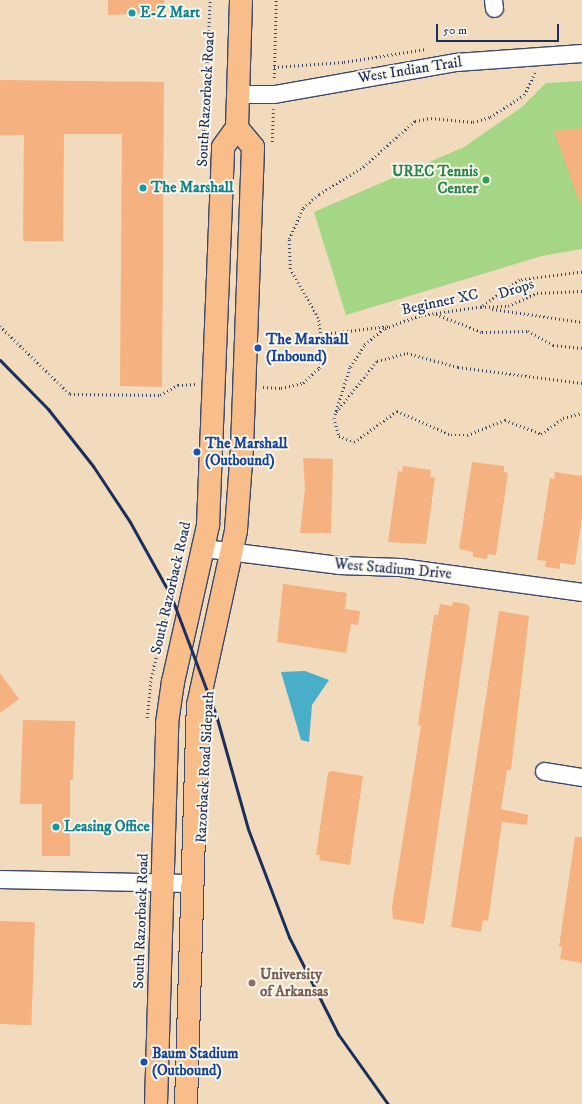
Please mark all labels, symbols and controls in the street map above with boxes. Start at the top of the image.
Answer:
place label: E-Z Mart [140,4,200,22]
marker: E-Z Mart [127,8,137,18]
scale bar [438,16,561,42]
text: 50 m [443,23,467,38]
street label: South Razorback Road [193,31,219,167]
street label: West Indian Trail [357,53,463,87]
place label: UREC Tennis Center [392,162,478,197]
marker: UREC Tennis Center [481,175,491,185]
place label: The Marshall [151,179,234,197]
marker: The Marshall [138,183,148,193]
street label: Drops [496,275,536,303]
street label: Beginner XC [400,285,480,319]
place label: The Marshall (Inbound) [266,330,349,365]
marker: The Marshall (Inbound) [253,343,263,353]
place label: The Marshall (Outbound) [205,434,288,469]
marker: The Marshall (Outbound) [192,447,202,457]
street label: South Razorback Road [147,520,195,656]
street label: West Stadium Drive [334,555,452,583]
street label: Razorback Road Sidepath [192,690,218,844]
place label: Leasing Office [64,818,150,836]
marker: Leasing Office [51,822,61,832]
street label: South Razorback Road [130,853,152,989]
place label: University of Arkansas [260,965,328,1000]
marker: University of Arkansas [247,978,257,988]
place label: Baum Stadium (Outbound) [152,1044,238,1079]
marker: Baum Stadium (Outbound) [139,1057,149,1067]

